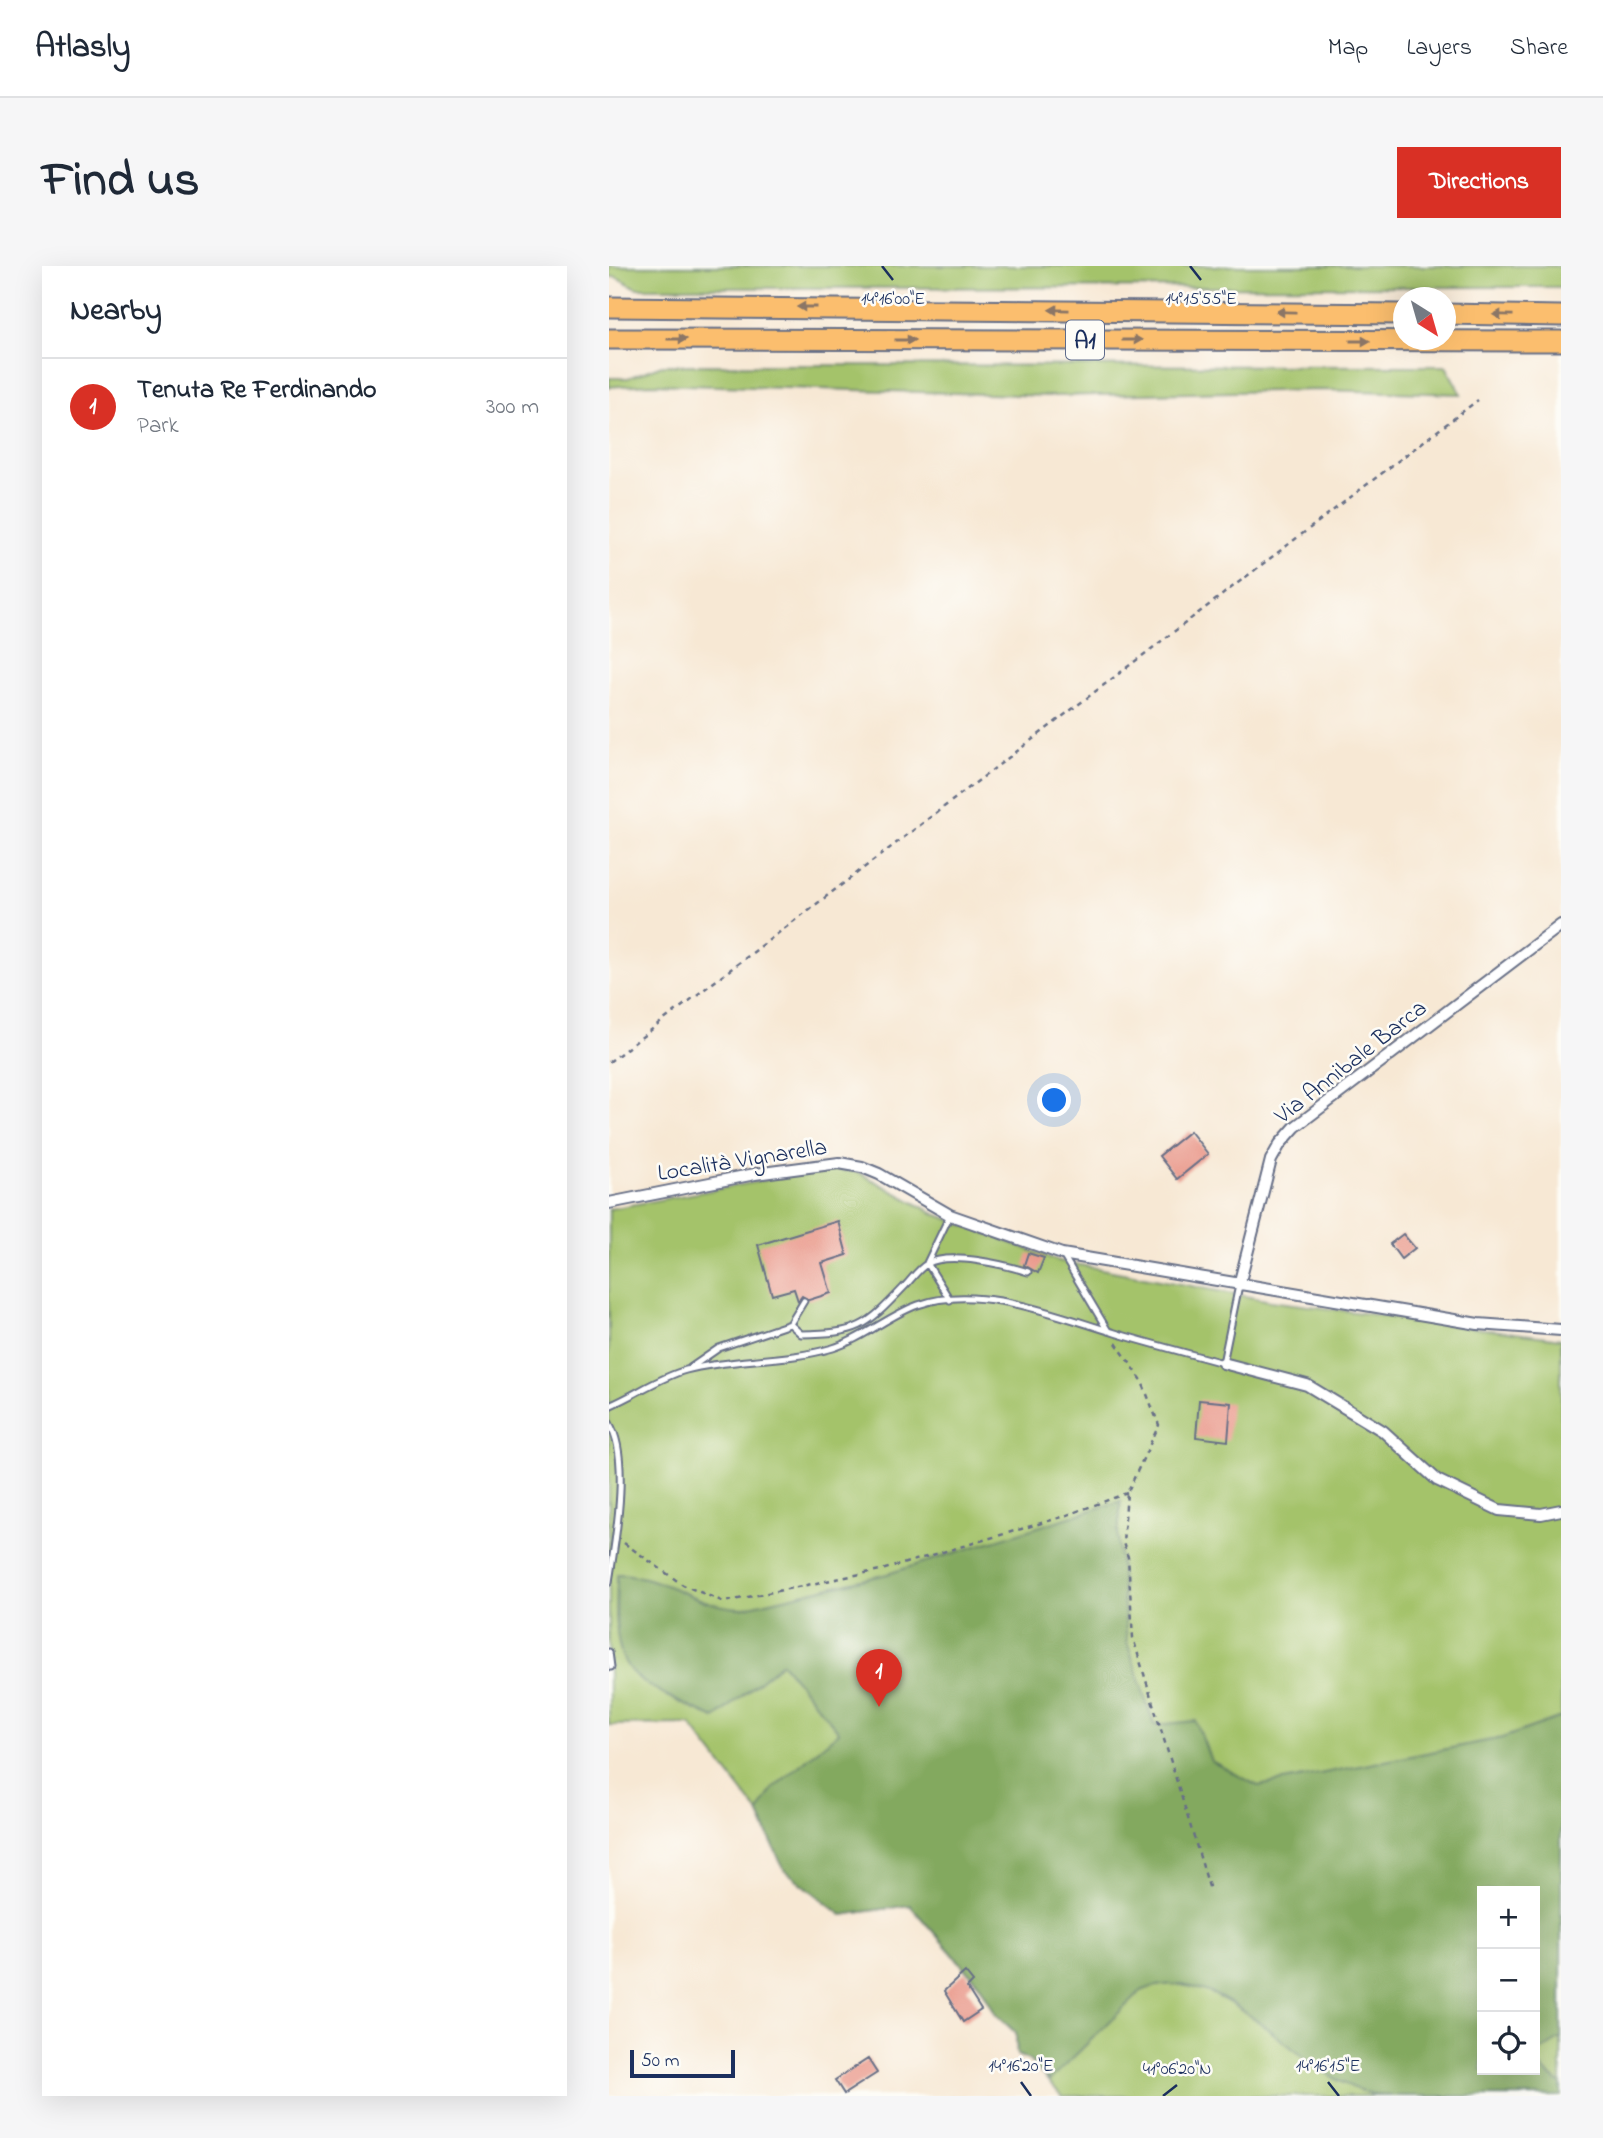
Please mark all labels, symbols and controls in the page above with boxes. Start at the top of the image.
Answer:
text: Atlasly [35,24,130,72]
text: Map [1328,31,1368,66]
text: Layers [1406,31,1472,66]
text: Share [1510,31,1568,66]
text: Find us [42,146,199,218]
button: Directions [1397,147,1561,218]
text: 14°16'00"E [861,287,925,313]
text: 14°15'55"E [1165,287,1237,313]
north arrow [1393,287,1456,350]
text: Nearby [70,290,162,334]
one-way arrow [796,301,818,313]
one-way arrow [1048,304,1070,315]
one-way arrow [1275,307,1297,318]
one-way arrow [1492,309,1514,321]
road number: A1 [1066,320,1104,360]
one-way arrow [666,333,688,345]
one-way arrow [894,334,916,345]
one-way arrow [1121,334,1143,346]
one-way arrow [1349,335,1371,347]
text: Tenuta Re Ferdinando [137,372,377,410]
text: 1 [89,391,97,424]
text: 300 m [486,391,539,424]
text: Park [137,410,179,443]
street label: Via Annibale Barca [1267,992,1435,1134]
your location [1037,1083,1071,1117]
street label: Località Vignarella [655,1131,830,1192]
pin: 1 [856,1649,902,1707]
map controls [1477,1886,1540,2075]
button: + [1477,1886,1540,1949]
button: − [1477,1949,1540,2012]
button: locate [1477,2012,1540,2075]
scale bar [630,2047,735,2079]
text: 50 m [641,2048,680,2075]
text: 14°16'20"E [988,2054,1054,2080]
text: 14°16'15"E [1296,2054,1360,2080]
text: 41°06'20"N [1143,2057,1211,2083]

